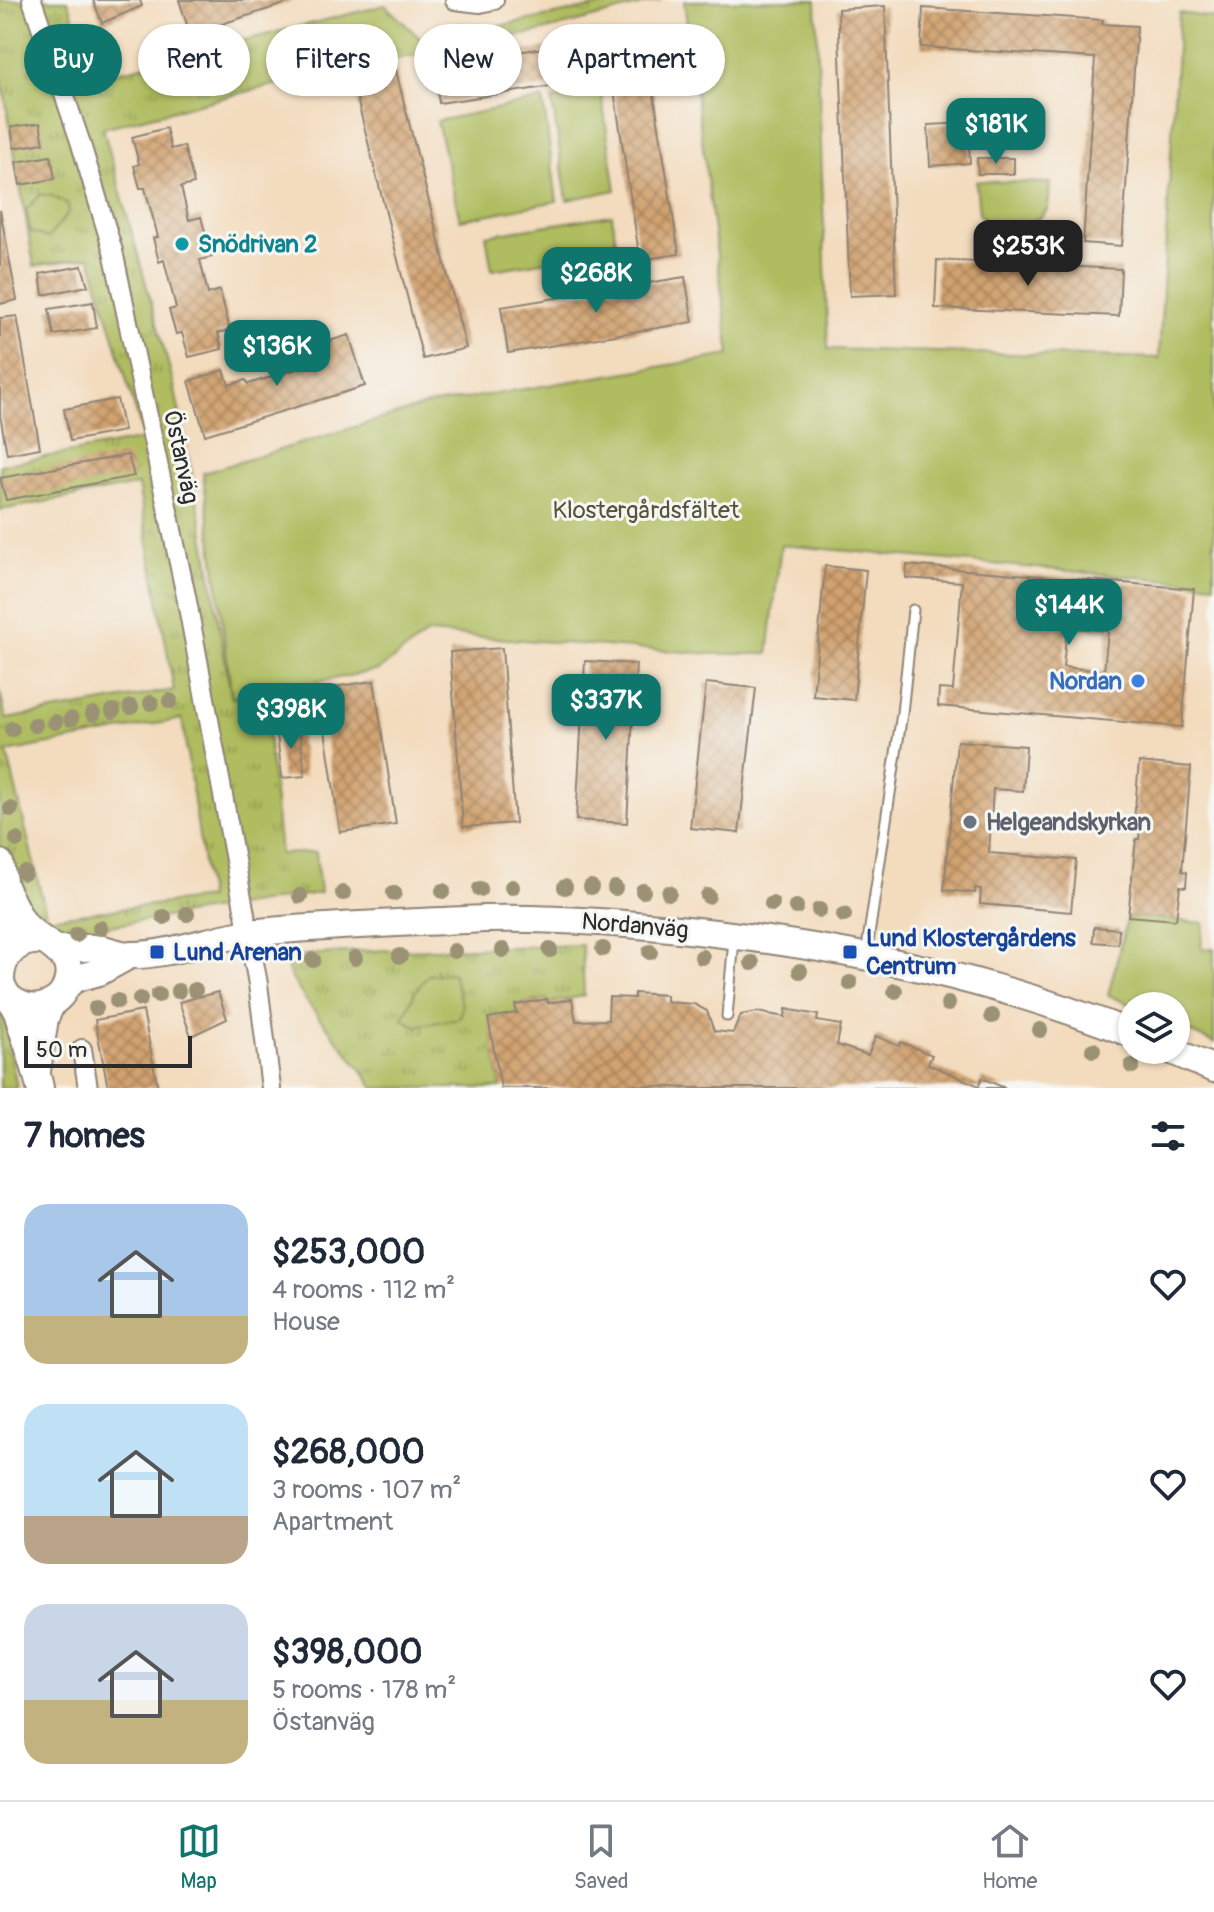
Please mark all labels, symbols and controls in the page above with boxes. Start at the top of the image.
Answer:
chip: Buy [24,24,122,96]
chip: Rent [138,24,250,96]
chip: Filters [266,24,398,96]
chip: New [414,24,522,96]
chip: Apartment [538,24,725,96]
pin: $181K [940,98,1052,166]
text: $181K [964,108,1028,140]
pin: $253K [972,220,1084,288]
place label: Snödrivan 2 [198,230,317,259]
text: $253K [992,230,1064,262]
marker: Snödrivan 2 [173,235,191,253]
pin: $268K [540,247,652,315]
text: $268K [560,257,632,289]
pin: $136K [221,320,333,388]
text: $136K [242,330,312,362]
street label: Östanväg [157,408,205,506]
park label: Klostergårdsfältet [553,496,740,525]
pin: $144K [1013,579,1125,647]
text: $144K [1034,589,1104,621]
place label: Nordan [1049,667,1122,696]
marker: Nordan [1129,672,1147,690]
pin: $337K [550,674,662,742]
pin: $398K [235,683,347,751]
text: $337K [570,684,642,716]
text: $398K [256,693,326,725]
place label: Helgeandskyrkan [986,808,1151,837]
marker: Helgeandskyrkan [961,813,979,831]
street label: Nordanväg [580,907,690,945]
place label: Lund Klostergårdens Centrum [866,924,1076,981]
place label: Lund Arenan [173,938,302,967]
marker: Lund Arenan [148,943,166,961]
marker: Lund Klostergårdens Centrum [841,943,859,961]
map controls [1118,992,1190,1064]
button: layers [1118,992,1190,1064]
scale bar [24,1032,192,1068]
text: 50 m [36,1036,87,1064]
icon: filters [1146,1114,1190,1158]
text: 7 homes [24,1115,145,1158]
text: $253,000 [272,1231,425,1274]
icon: home [88,1236,184,1332]
icon: heart [1146,1262,1190,1306]
text: 4 rooms · 112 m² [272,1274,455,1306]
text: House [272,1306,340,1338]
text: $268,000 [272,1431,425,1474]
icon: home [88,1436,184,1532]
icon: heart [1146,1462,1190,1506]
text: 3 rooms · 107 m² [272,1474,461,1506]
text: Apartment [272,1506,393,1538]
text: $398,000 [272,1631,422,1674]
icon: home [88,1636,184,1732]
icon: heart [1146,1662,1190,1706]
text: 5 rooms · 178 m² [272,1674,456,1706]
text: Östanväg [272,1706,375,1738]
tab: Map [177,1819,221,1895]
tab: Saved [574,1819,629,1895]
tab: Home [982,1819,1037,1895]

